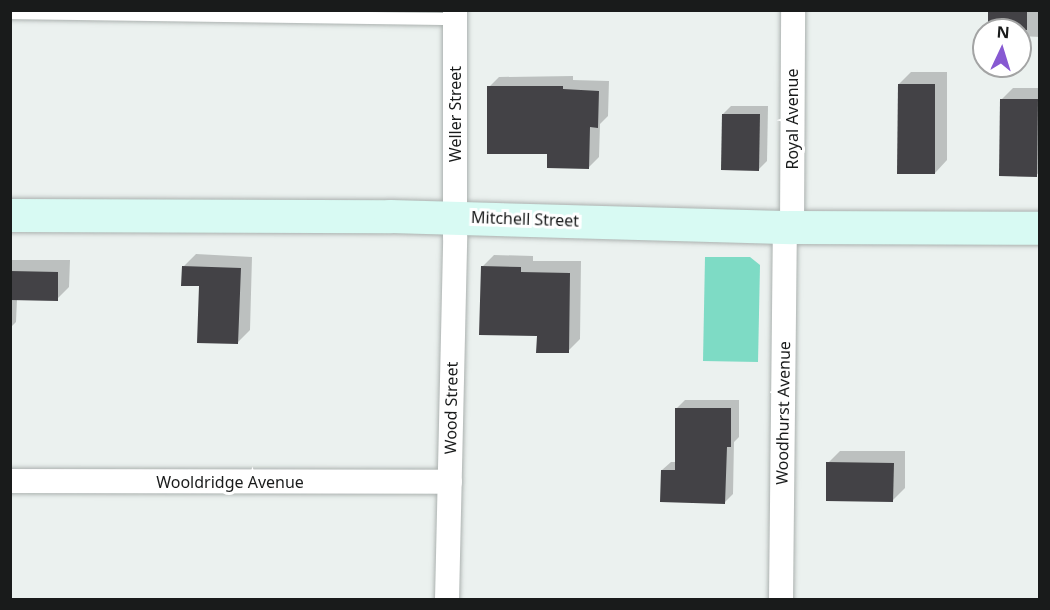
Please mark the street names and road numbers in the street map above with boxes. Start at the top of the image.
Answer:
street label: Weller Street [445,66,465,162]
street label: Royal Avenue [782,69,802,169]
street label: Mitchell Street [471,208,579,230]
street label: Woodhurst Avenue [772,341,794,485]
street label: Wood Street [441,362,461,454]
street label: Wooldridge Avenue [156,472,304,492]

